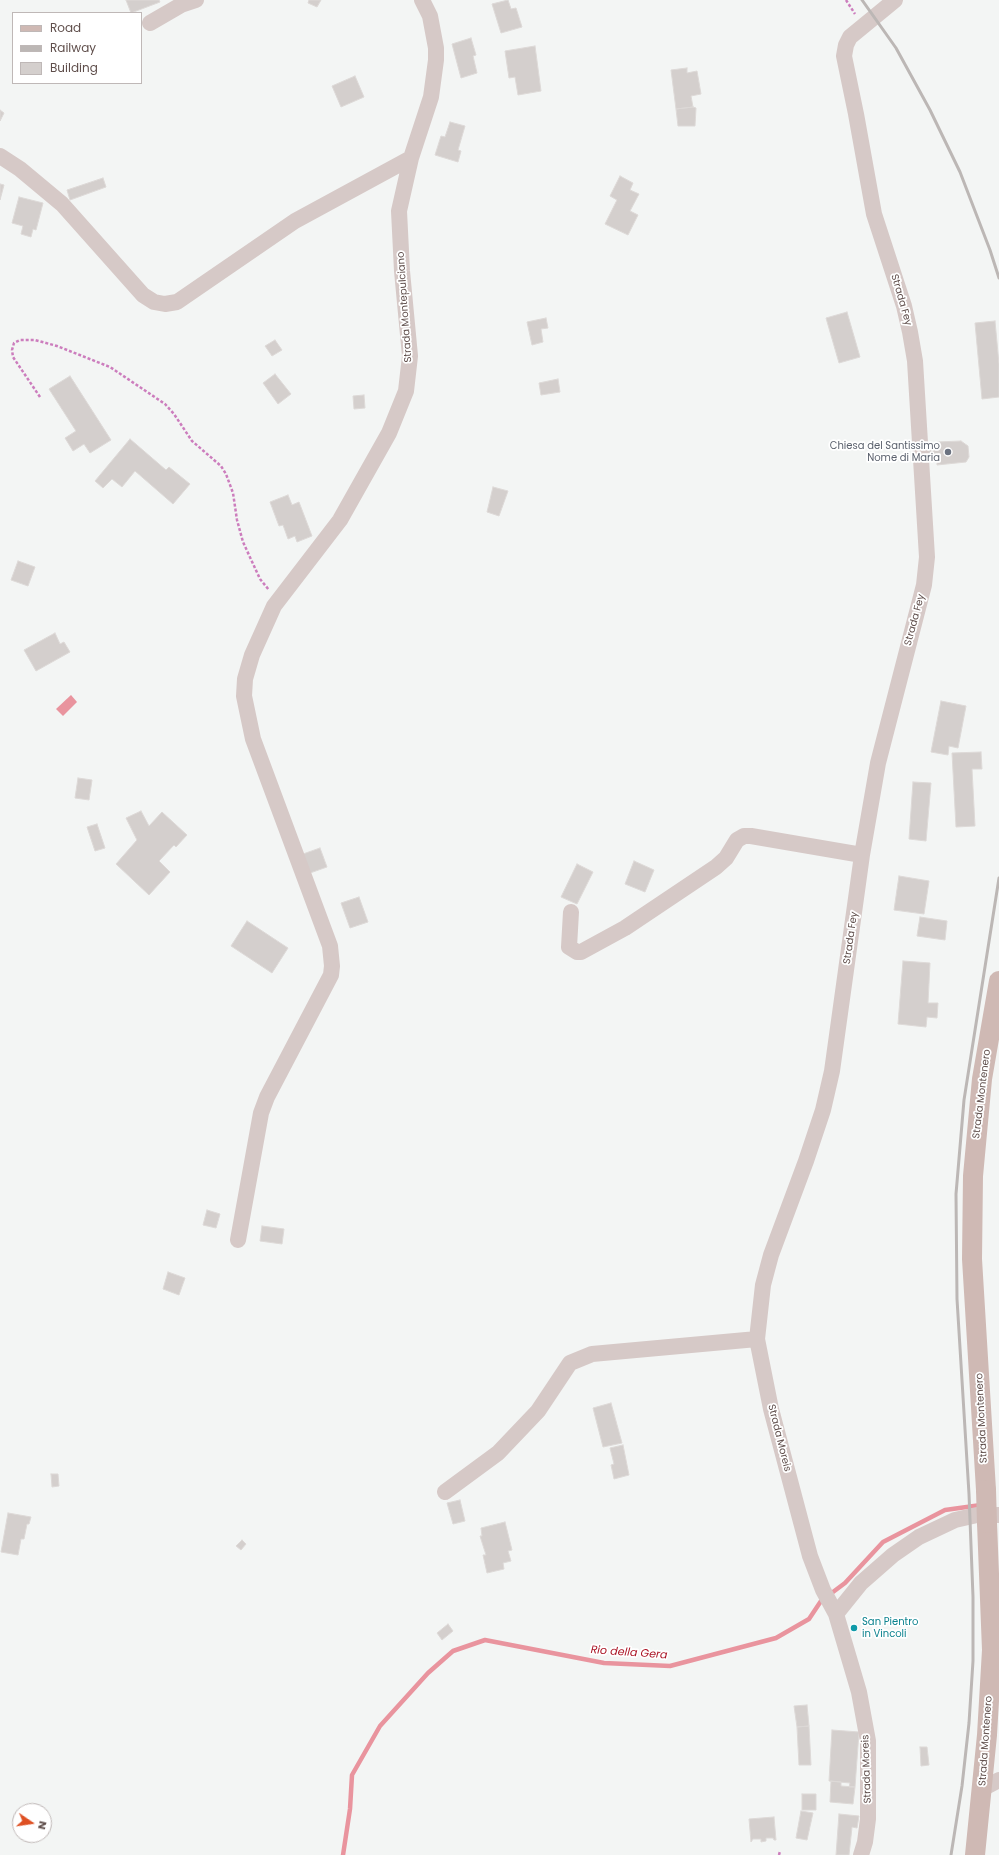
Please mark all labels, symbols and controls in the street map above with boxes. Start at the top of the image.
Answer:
legend [12,12,142,84]
text: Road [50,19,81,36]
text: Railway [50,39,96,56]
text: Building [50,59,98,76]
street label: Strada Montepulciano [395,251,415,363]
street label: Strada Fey [888,273,914,327]
place label: Chiesa del Santissimo Nome di Maria [830,440,940,464]
marker: Chiesa del Santissimo Nome di Maria [943,447,953,457]
street label: Strada Fey [902,593,928,647]
street label: Strada Fey [841,911,861,965]
street label: Strada Montenero [971,1049,993,1139]
street label: Strada Montenero [974,1373,990,1463]
street label: Strada Moreis [765,1403,793,1473]
place label: San Pientro in Vincoli [862,1616,918,1640]
marker: San Pientro in Vincoli [849,1623,859,1633]
water label: Rio della Gera [590,1644,668,1662]
street label: Strada Montenero [977,1696,995,1786]
street label: Strada Moreis [860,1734,874,1804]
north arrow [12,1803,52,1843]
text: N [34,1820,51,1831]

